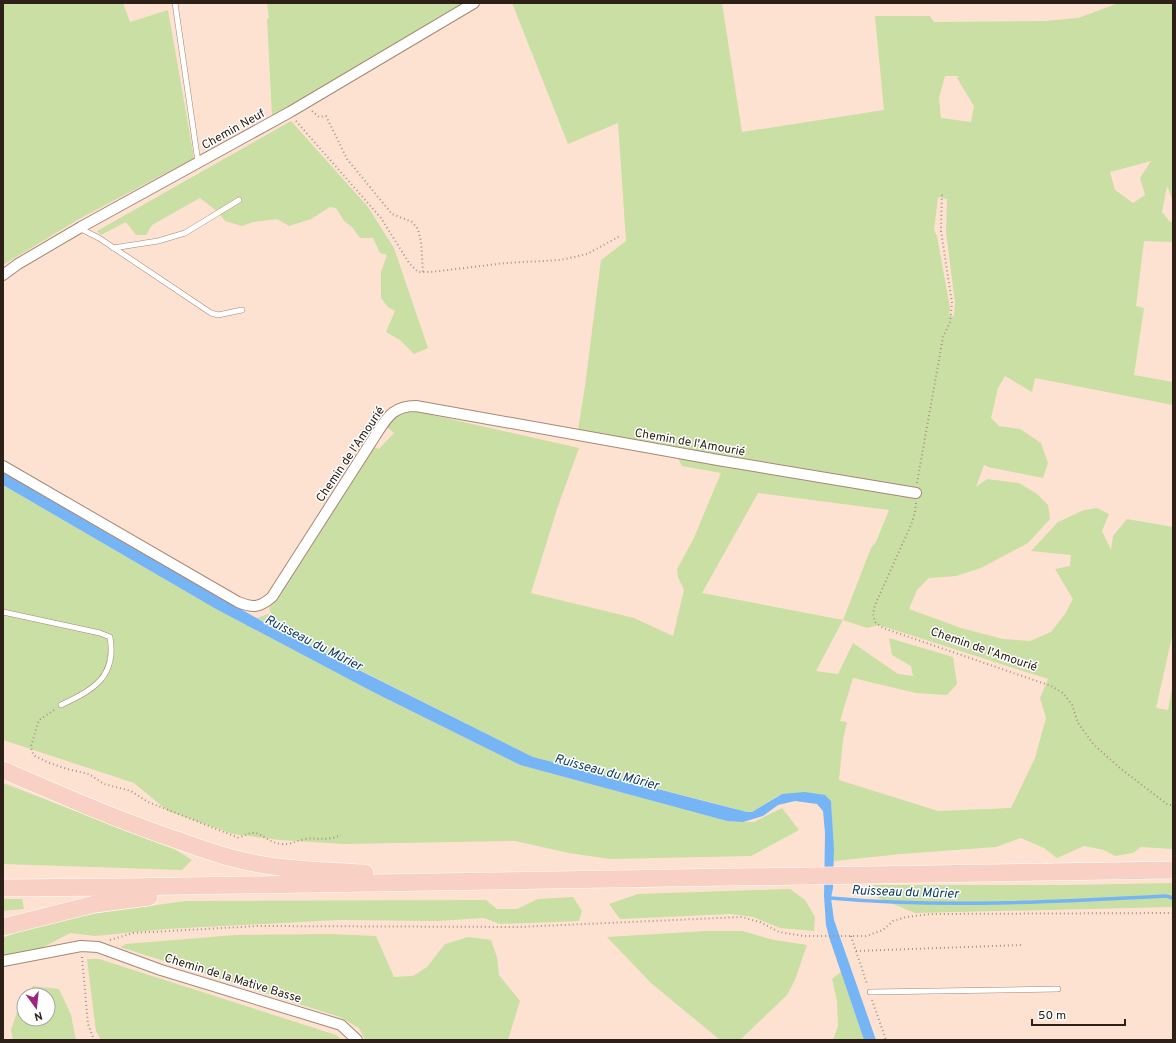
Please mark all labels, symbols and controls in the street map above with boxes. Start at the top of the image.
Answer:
street label: Chemin Neuf [199,106,268,154]
street label: Chemin de l'Amourié [313,404,389,505]
street label: Chemin de l'Amourié [633,425,746,461]
water label: Ruisseau du Mûrier [262,612,365,676]
street label: Chemin de l'Amourié [928,624,1039,676]
water label: Ruisseau du Mûrier [553,751,661,795]
water label: Ruisseau du Mûrier [851,883,960,903]
street label: Chemin de la Mative Basse [162,950,303,1007]
north arrow [16,987,56,1027]
scale bar [1032,1001,1125,1027]
text: N [33,1008,44,1023]
text: 50 m [1038,1008,1066,1024]

